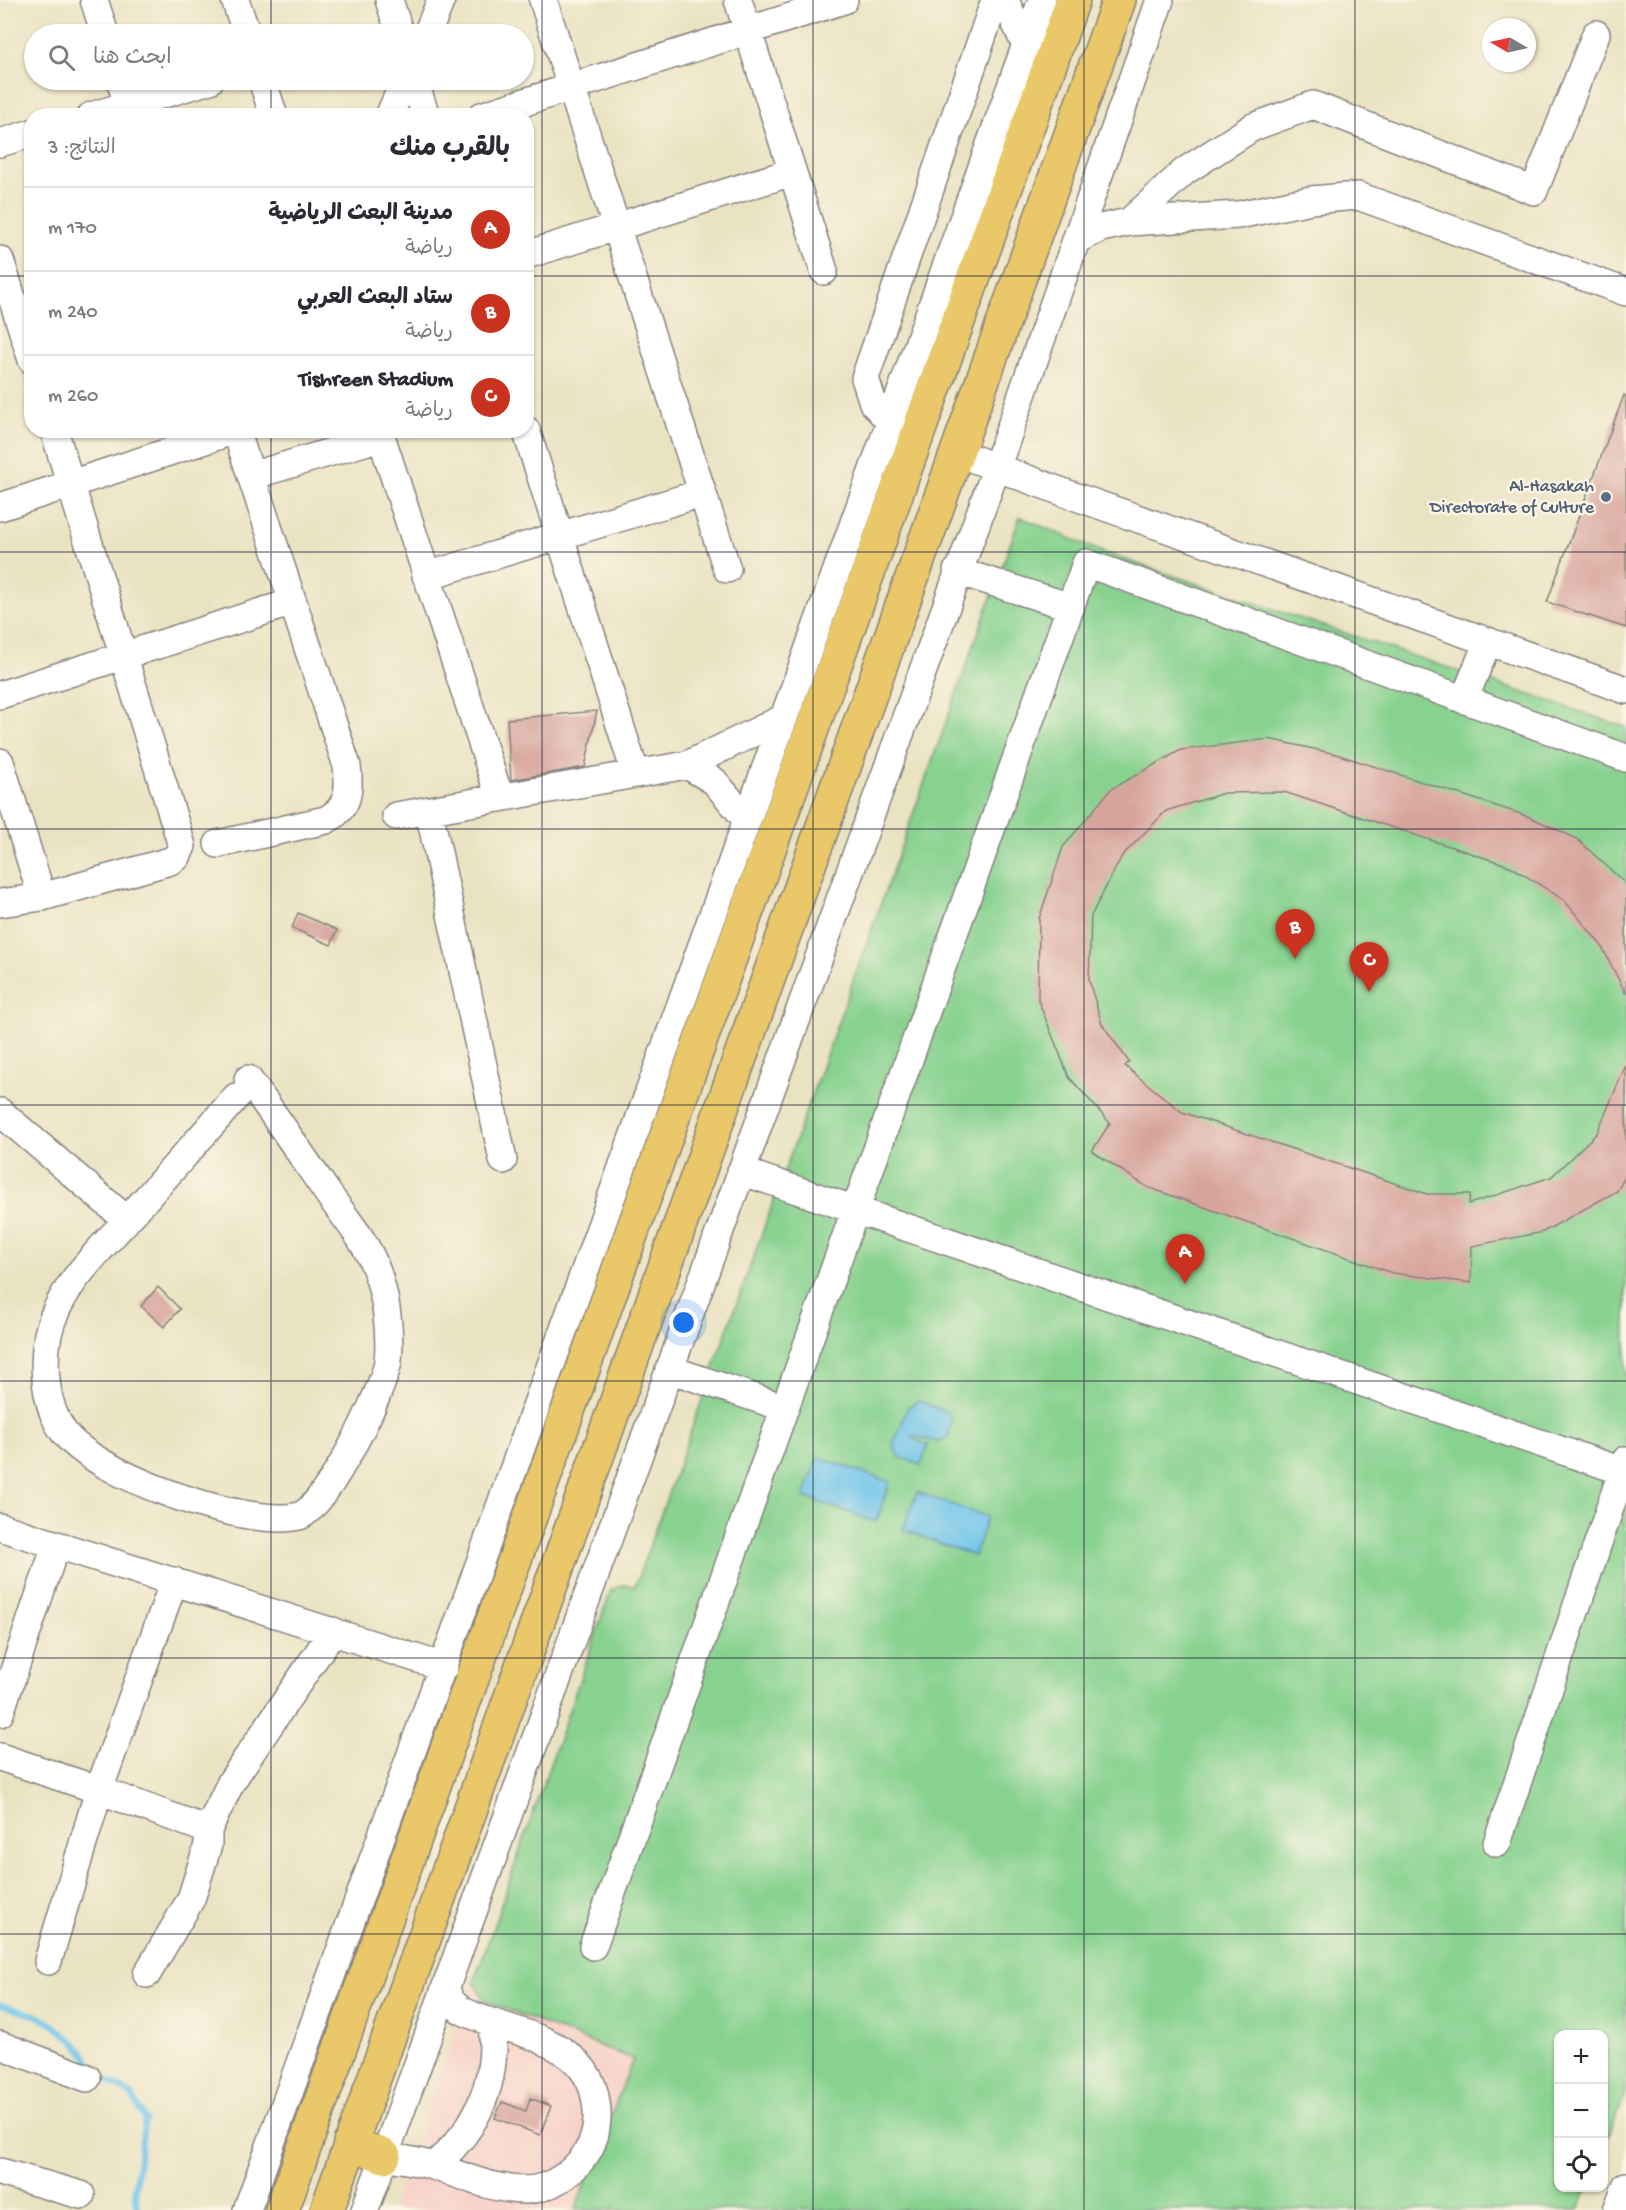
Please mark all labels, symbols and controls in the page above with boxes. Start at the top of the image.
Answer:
north arrow [1482,18,1536,72]
search box [24,24,534,90]
icon: search [45,41,78,74]
text: ابحث هنا [93,46,172,72]
text: بالقرب منك [390,135,510,166]
text: النتائج: 3 [48,138,116,161]
text: مدينة البعث الرياضية [268,202,453,228]
text: 170 m [48,218,97,241]
text: A [485,218,496,241]
text: رياضة [405,238,453,261]
text: ستاد البعث العربي [297,286,453,312]
text: 240 m [48,302,98,325]
text: B [485,302,496,325]
text: رياضة [405,322,453,345]
text: Tishreen Stadium [299,368,453,394]
text: 260 m [48,386,98,409]
text: C [485,386,496,409]
text: رياضة [405,401,453,424]
place label: Al-Hasakah Directorate of Culture [1429,477,1595,519]
marker: Al-Hasakah Directorate of Culture [1599,490,1613,504]
pin: B [1276,910,1314,959]
pin: C [1350,942,1388,992]
pin: A [1166,1234,1204,1284]
your location [669,1308,698,1337]
map controls [1554,2030,1608,2192]
button: + [1554,2030,1608,2084]
button: − [1554,2084,1608,2138]
button: locate [1554,2138,1608,2192]

